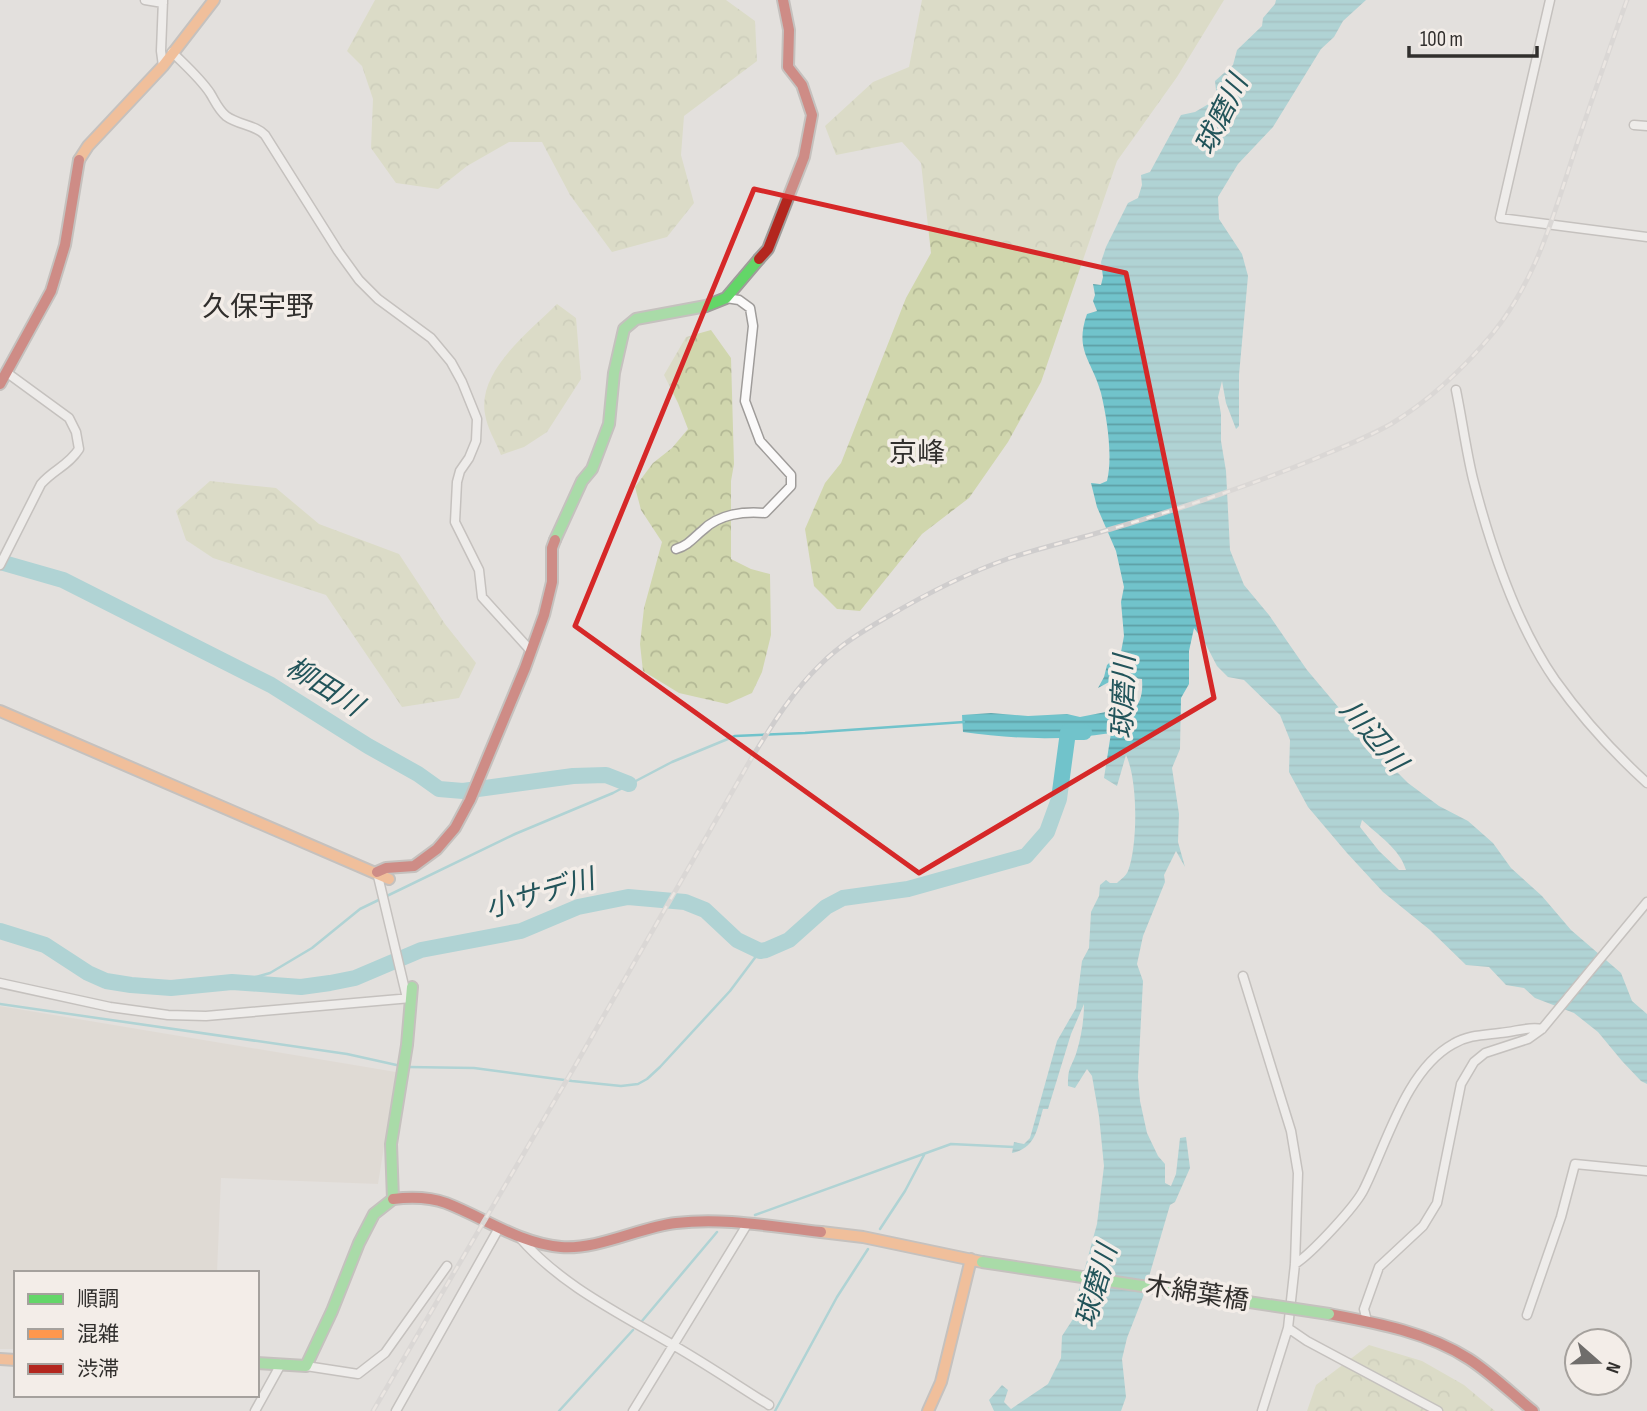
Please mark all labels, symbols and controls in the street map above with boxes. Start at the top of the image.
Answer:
scale bar [1409,14,1537,58]
text: 100 m [1420,27,1463,52]
water label: 球磨川 [1189,67,1257,160]
district label: 久保宇野 [202,291,314,324]
district label: 京峰 [889,437,945,470]
water label: 柳田川 [280,651,371,725]
water label: 球磨川 [1106,651,1142,740]
water label: 川辺川 [1333,693,1415,781]
water label: 小サデ川 [482,862,601,925]
water label: 球磨川 [1070,1238,1125,1331]
legend [14,1271,259,1397]
street label: 木綿葉橋 [1143,1271,1251,1317]
text: 順調 [77,1287,119,1312]
text: 混雑 [77,1322,119,1347]
north arrow [1563,1327,1633,1397]
text: 渋滞 [77,1357,119,1382]
text: N [1600,1359,1625,1376]

